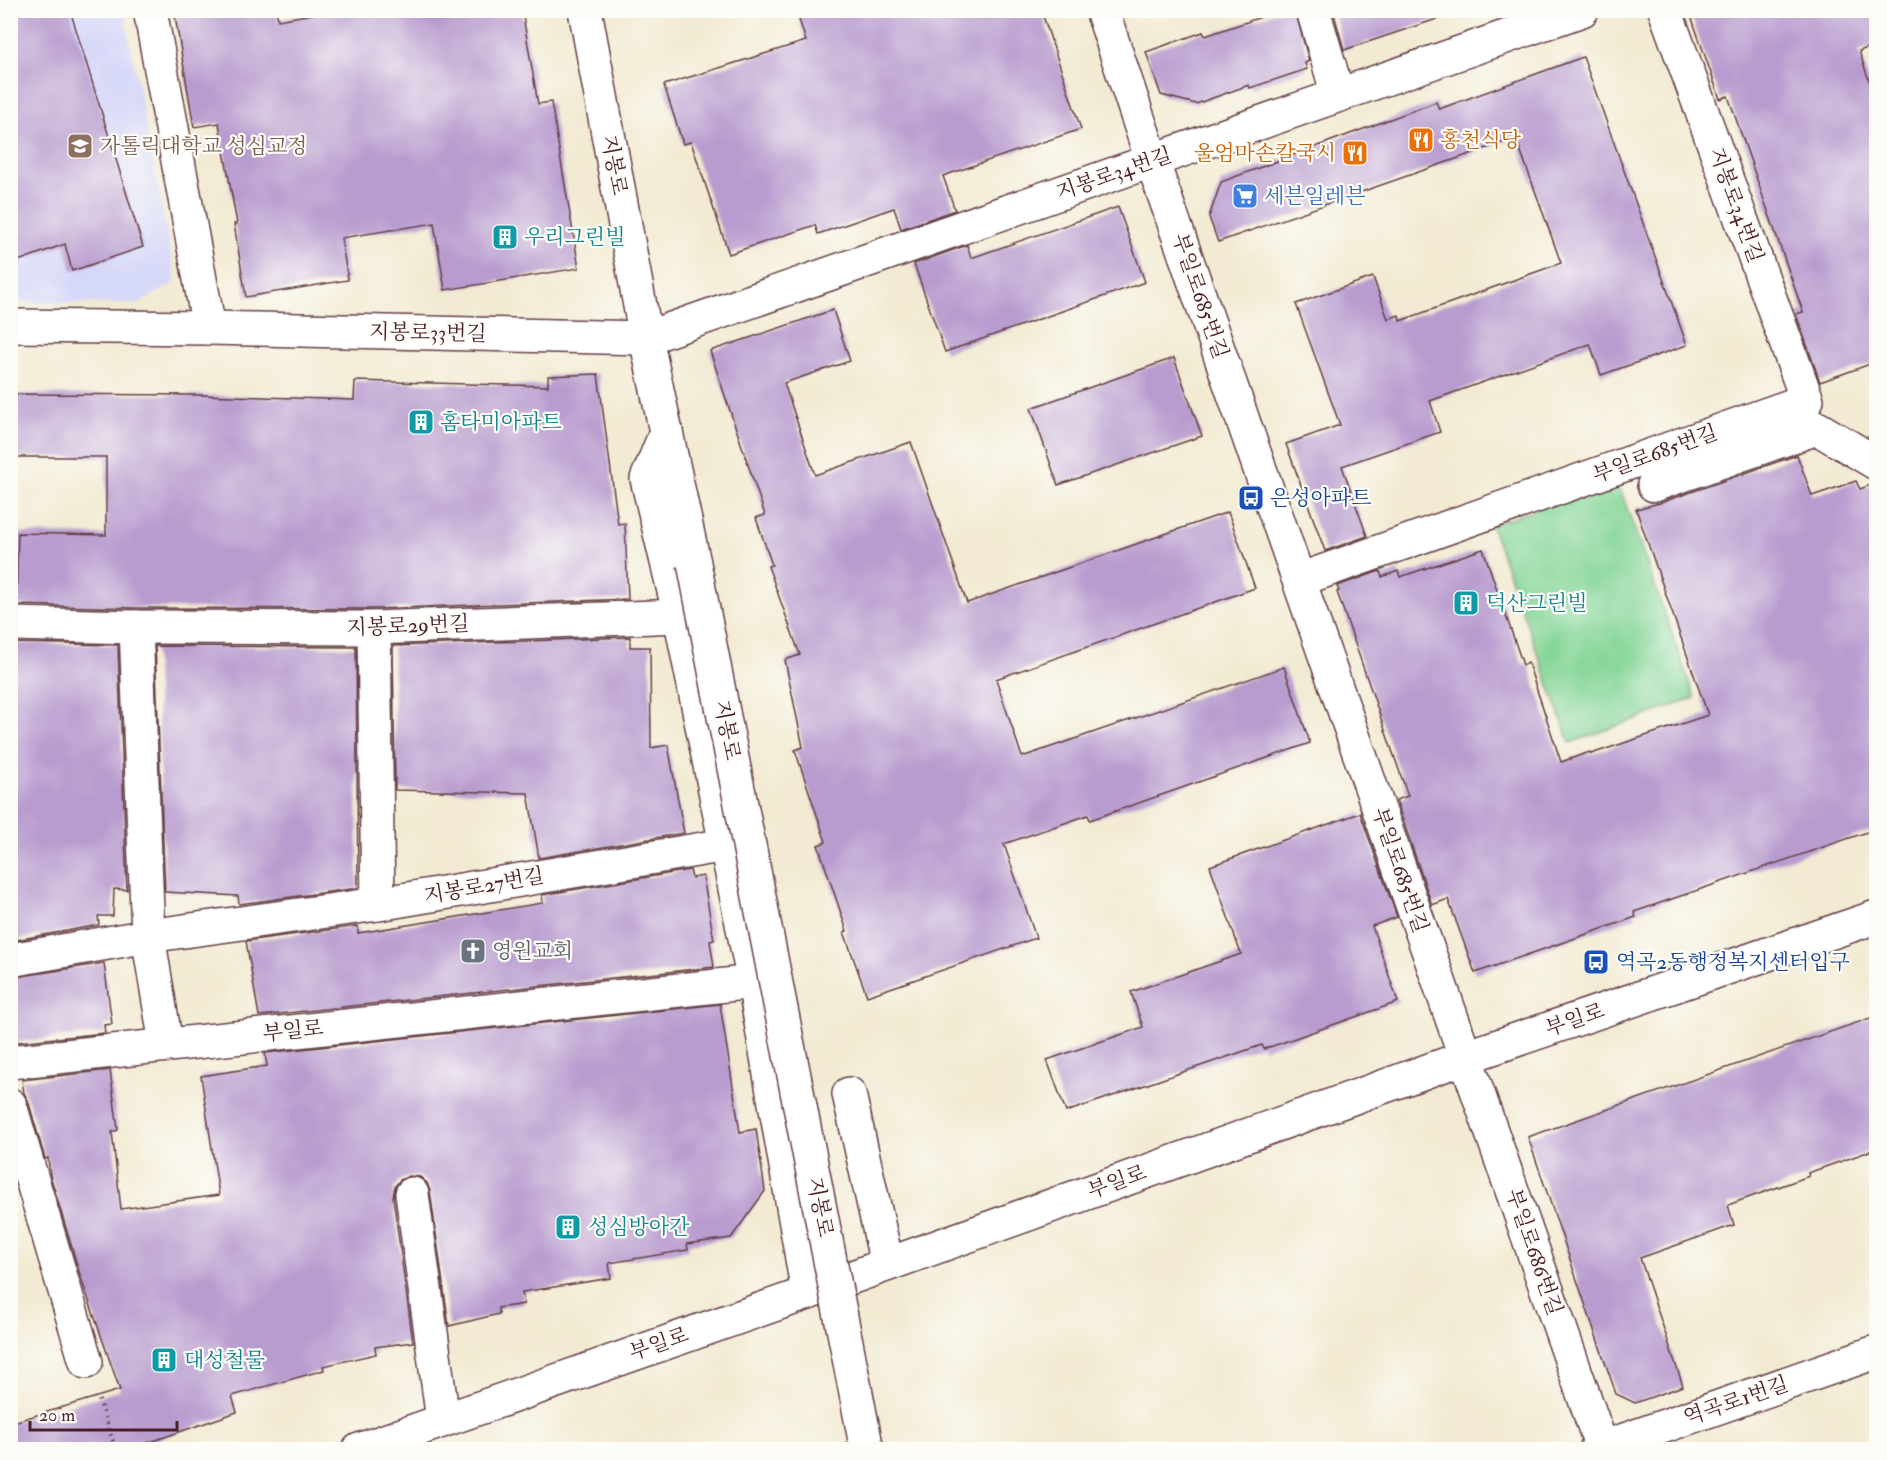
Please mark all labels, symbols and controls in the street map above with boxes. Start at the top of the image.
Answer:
restaurant icon: 홍천식당 [1406,125,1436,155]
place label: 홍천식당 [1440,127,1522,154]
school or university icon: 가톨릭대학교 성심교정 [65,131,95,161]
place label: 가톨릭대학교 성심교정 [100,133,307,160]
street label: 지봉로 [595,133,633,197]
restaurant icon: 울엄마손칼국시 [1340,138,1370,168]
place label: 울엄마손칼국시 [1194,140,1336,167]
street label: 지봉로34번길 [1053,142,1175,206]
street label: 지봉로34번길 [1703,144,1769,266]
supermarket icon: 세븐일레븐 [1230,181,1260,211]
place label: 세븐일레븐 [1264,183,1365,210]
building icon: 우리그린빌 [490,222,520,252]
place label: 우리그린빌 [524,224,625,251]
street label: 부일로685번길 [1166,230,1234,362]
street label: 지봉로33번길 [369,318,487,348]
building icon: 홈타미아파트 [406,407,436,437]
place label: 홈타미아파트 [440,409,562,436]
street label: 부일로685번길 [1589,419,1721,489]
bus stop icon: 은성아파트 [1236,483,1266,513]
place label: 은성아파트 [1270,485,1371,512]
building icon: 덕산그린빌 [1451,588,1481,618]
place label: 덕산그린빌 [1486,590,1587,617]
street label: 지봉로29번길 [346,610,470,642]
street label: 지봉로 [708,698,746,762]
street label: 부일로685번길 [1366,804,1434,936]
street label: 지봉로27번길 [422,862,546,910]
church icon: 영원교회 [458,936,488,966]
place label: 영원교회 [492,938,573,965]
bus stop icon: 역곡2동행정복지센터입구 [1581,947,1611,977]
place label: 역곡2동행정복지센터입구 [1616,949,1850,976]
street label: 부일로 [1542,997,1608,1043]
street label: 부일로 [261,1014,325,1048]
street label: 부일로 [1084,1159,1150,1205]
street label: 지봉로 [801,1175,839,1239]
street label: 부일로686번길 [1500,1185,1568,1319]
building icon: 성심방아간 [553,1212,583,1242]
place label: 성심방아간 [588,1214,690,1241]
street label: 부일로 [626,1321,692,1367]
building icon: 대성철물 [149,1345,179,1375]
place label: 대성철물 [184,1347,265,1374]
street label: 역곡로1번길 [1680,1371,1792,1431]
scale bar [30,1394,177,1432]
text: 20 m [39,1404,75,1427]

